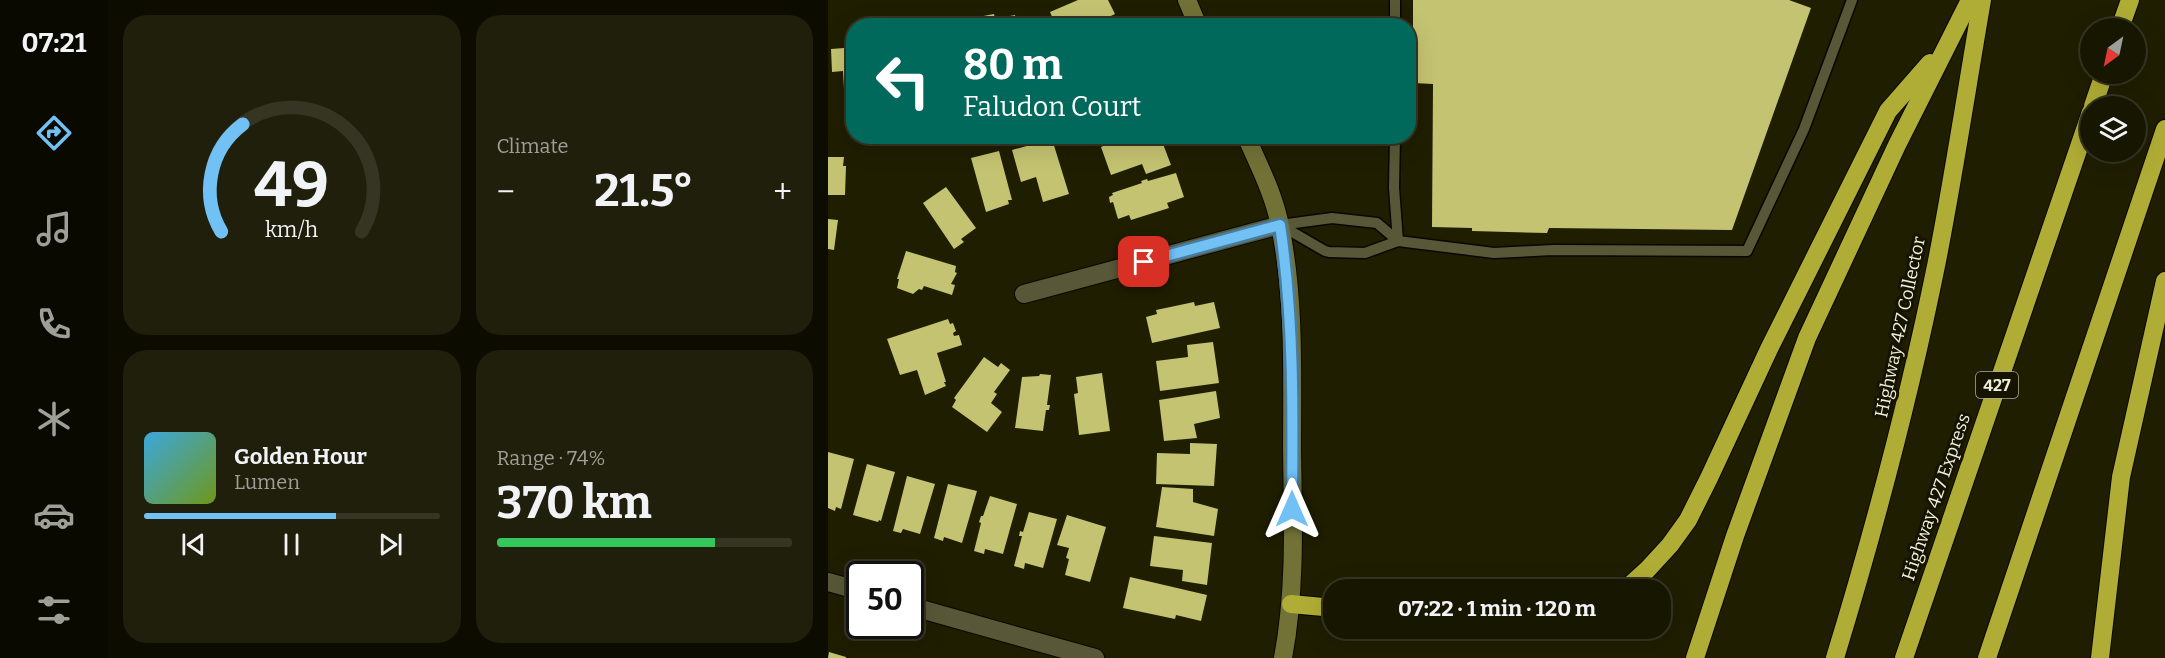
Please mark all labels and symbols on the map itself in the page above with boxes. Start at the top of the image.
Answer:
north arrow [2080,18,2146,84]
street label: Highway 427 Collector [1870,234,1930,420]
pin [1118,236,1169,287]
road number: 427 [1976,372,2018,398]
street label: Highway 427 Express [1897,411,1975,583]
position arrow [1260,477,1324,541]
speed limit sign: 50 [846,561,924,639]

